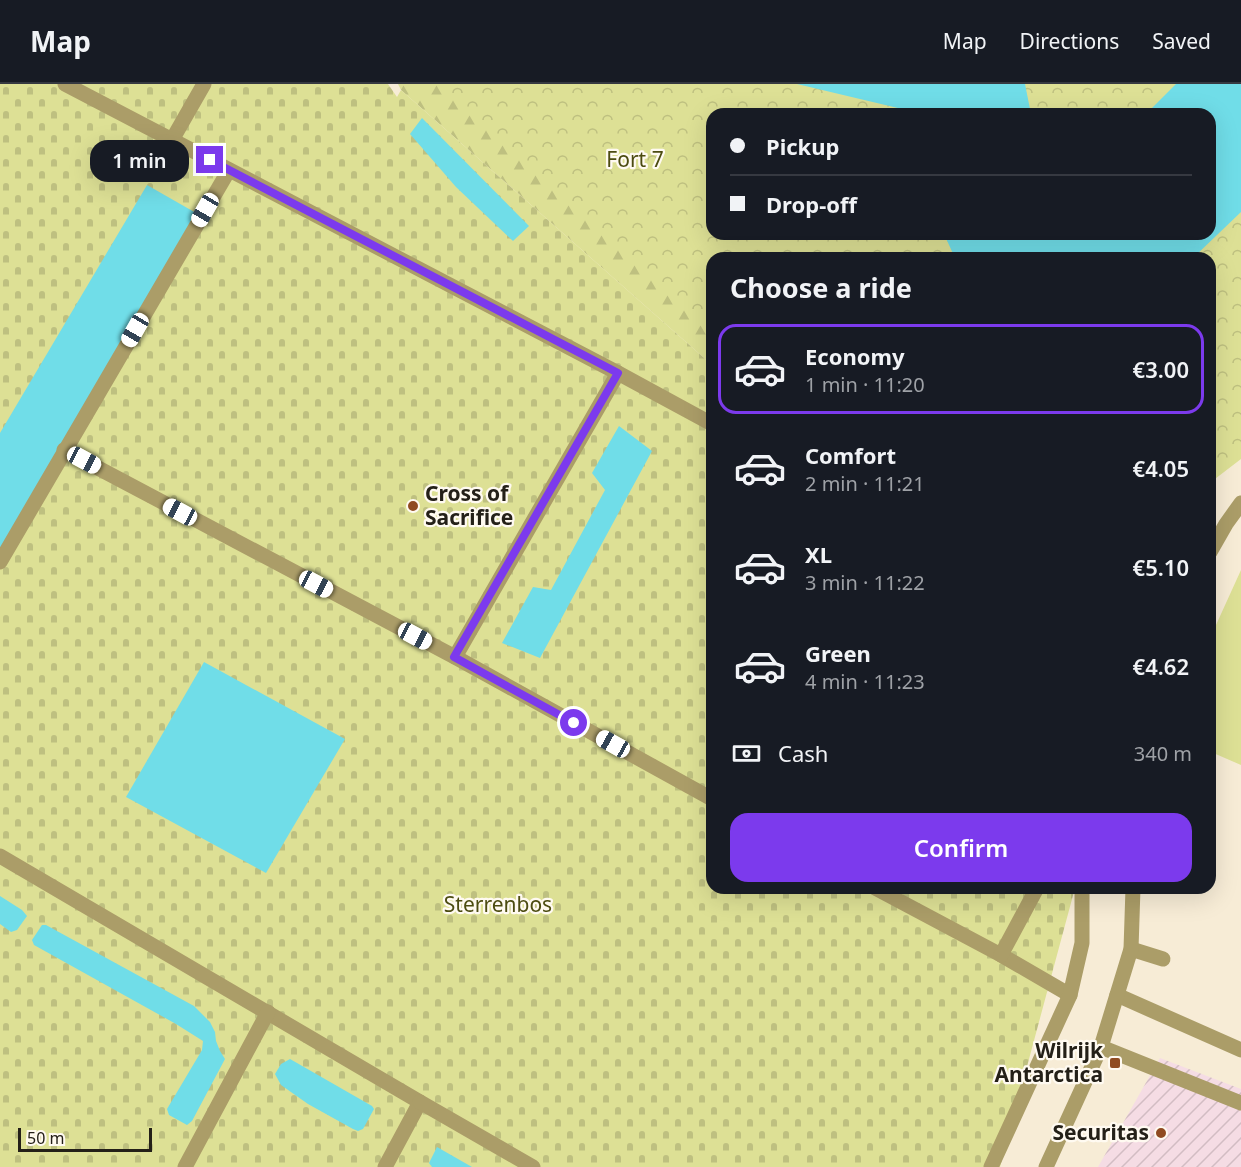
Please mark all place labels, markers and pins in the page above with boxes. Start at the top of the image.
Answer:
place label: Cross of Sacrifice [425,479,513,531]
marker: Cross of Sacrifice [406,499,420,513]
place label: Wilrijk Antarctica [995,1036,1104,1088]
marker: Wilrijk Antarctica [1108,1056,1122,1070]
place label: Securitas [1053,1118,1149,1146]
marker: Securitas [1154,1126,1168,1140]

